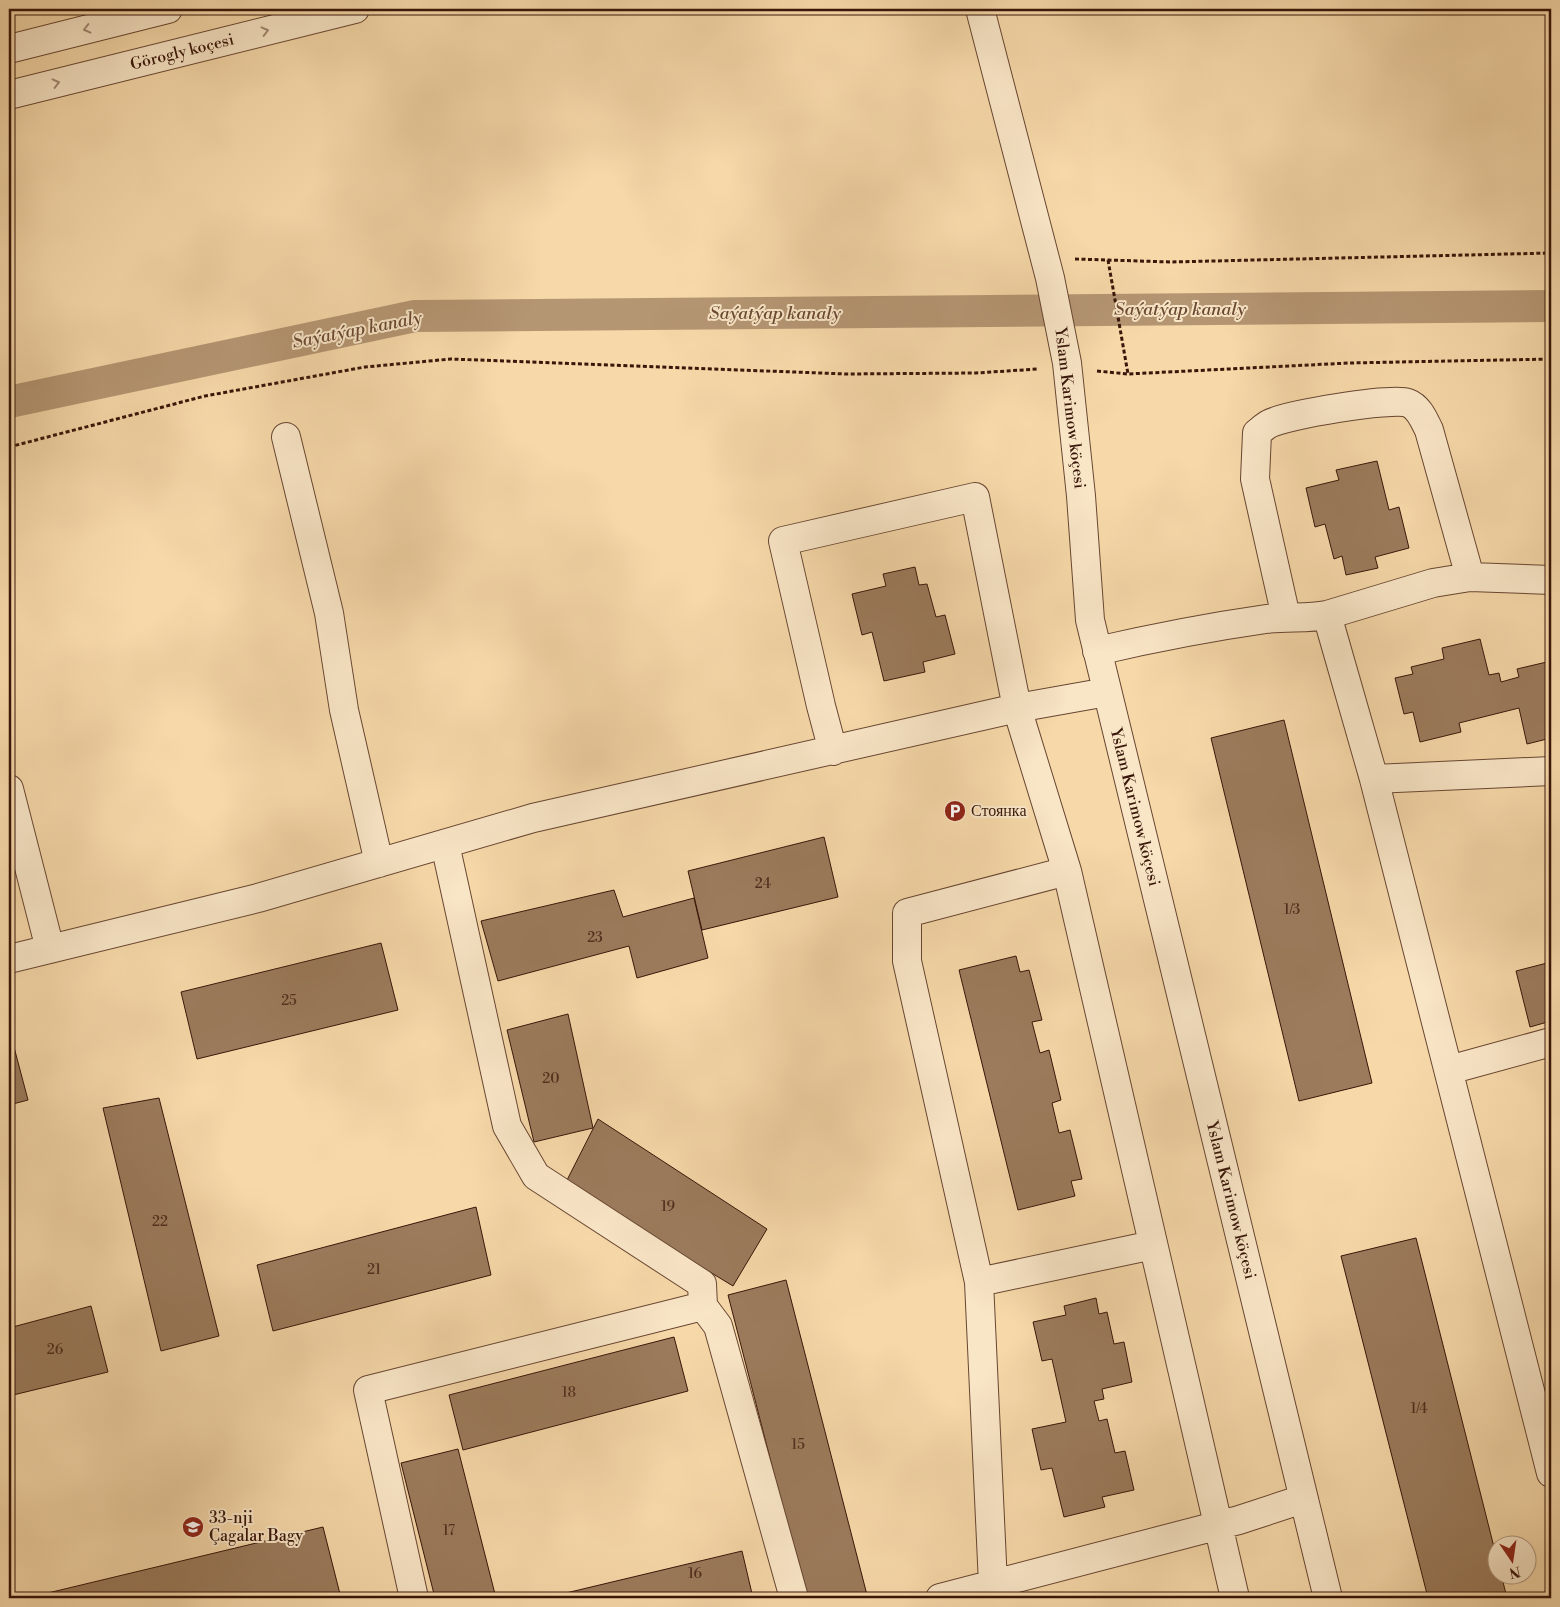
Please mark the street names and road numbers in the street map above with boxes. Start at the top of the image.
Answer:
street label: Görogly koçesi [128,29,236,75]
street label: Yslam Karimow köçesi [1050,325,1090,490]
street label: Yslam Karimow köçesi [1105,725,1164,888]
street label: Yslam Karimow köçesi [1201,1118,1260,1281]

